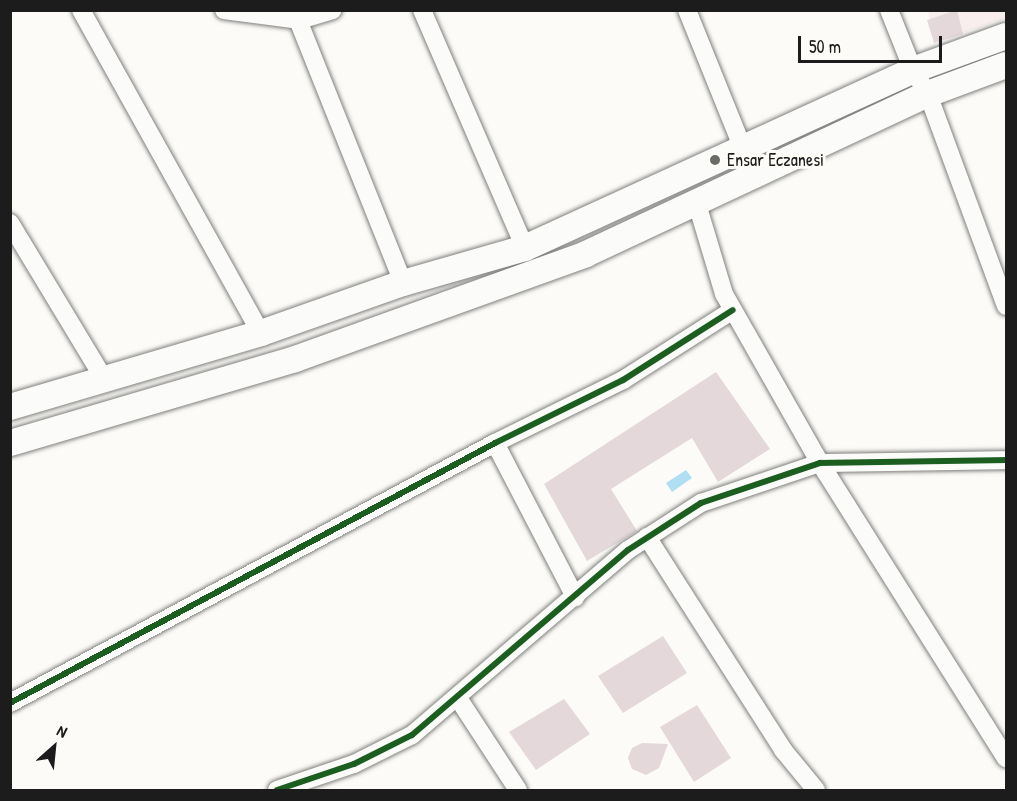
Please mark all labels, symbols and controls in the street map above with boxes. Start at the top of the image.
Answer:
scale bar [801,24,945,62]
text: 50 m [809,34,841,59]
place label: Ensar Eczanesi [727,149,824,171]
marker: Ensar Eczanesi [708,153,722,167]
north arrow [24,717,84,777]
text: N [53,719,71,743]

